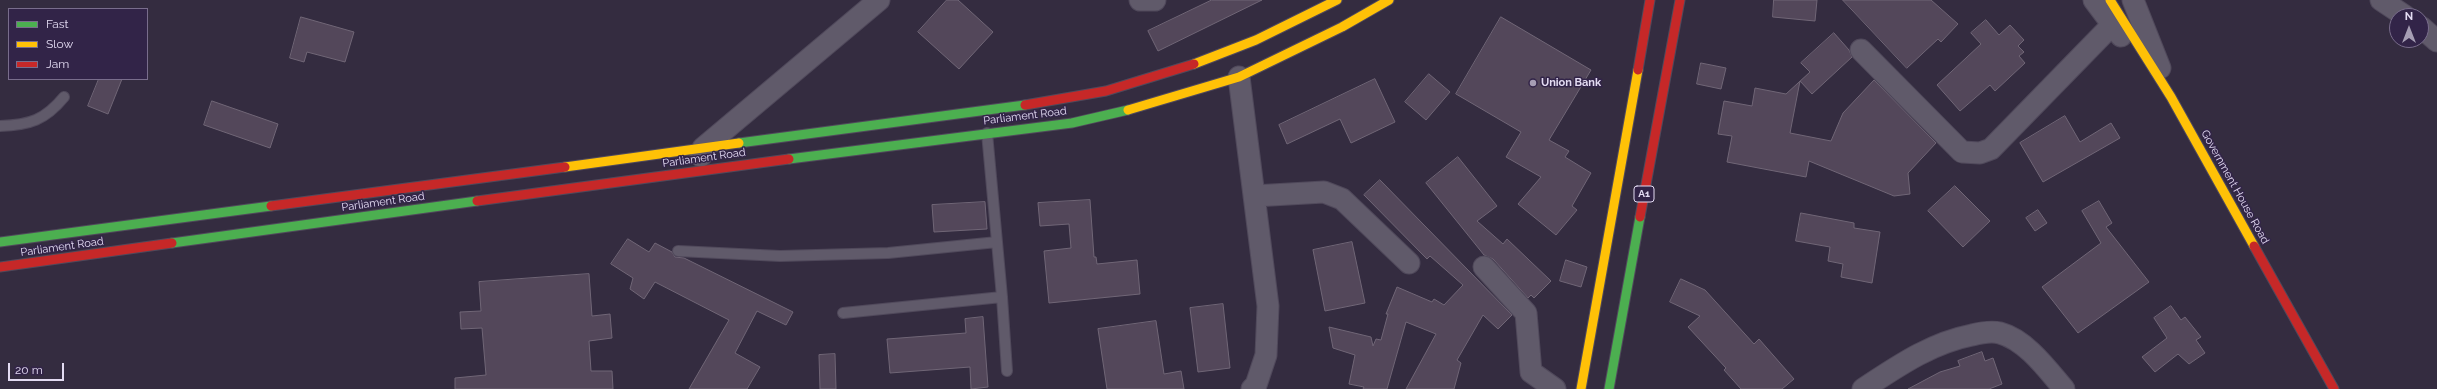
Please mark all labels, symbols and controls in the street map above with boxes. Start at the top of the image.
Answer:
legend [8,8,148,80]
north arrow [2389,8,2429,48]
text: N [2405,10,2413,23]
text: Fast [46,17,69,31]
text: Slow [46,37,73,51]
text: Jam [46,57,69,71]
place label: Union Bank [1541,76,1601,90]
marker: Union Bank [1528,78,1538,88]
street label: Parliament Road [983,104,1067,128]
street label: Government House Road [2198,128,2272,246]
street label: Parliament Road [662,146,746,170]
road number: A1 [1634,186,1654,202]
street label: Parliament Road [341,190,425,214]
street label: Parliament Road [20,235,104,259]
scale bar [10,355,66,381]
text: 20 m [15,363,43,377]

